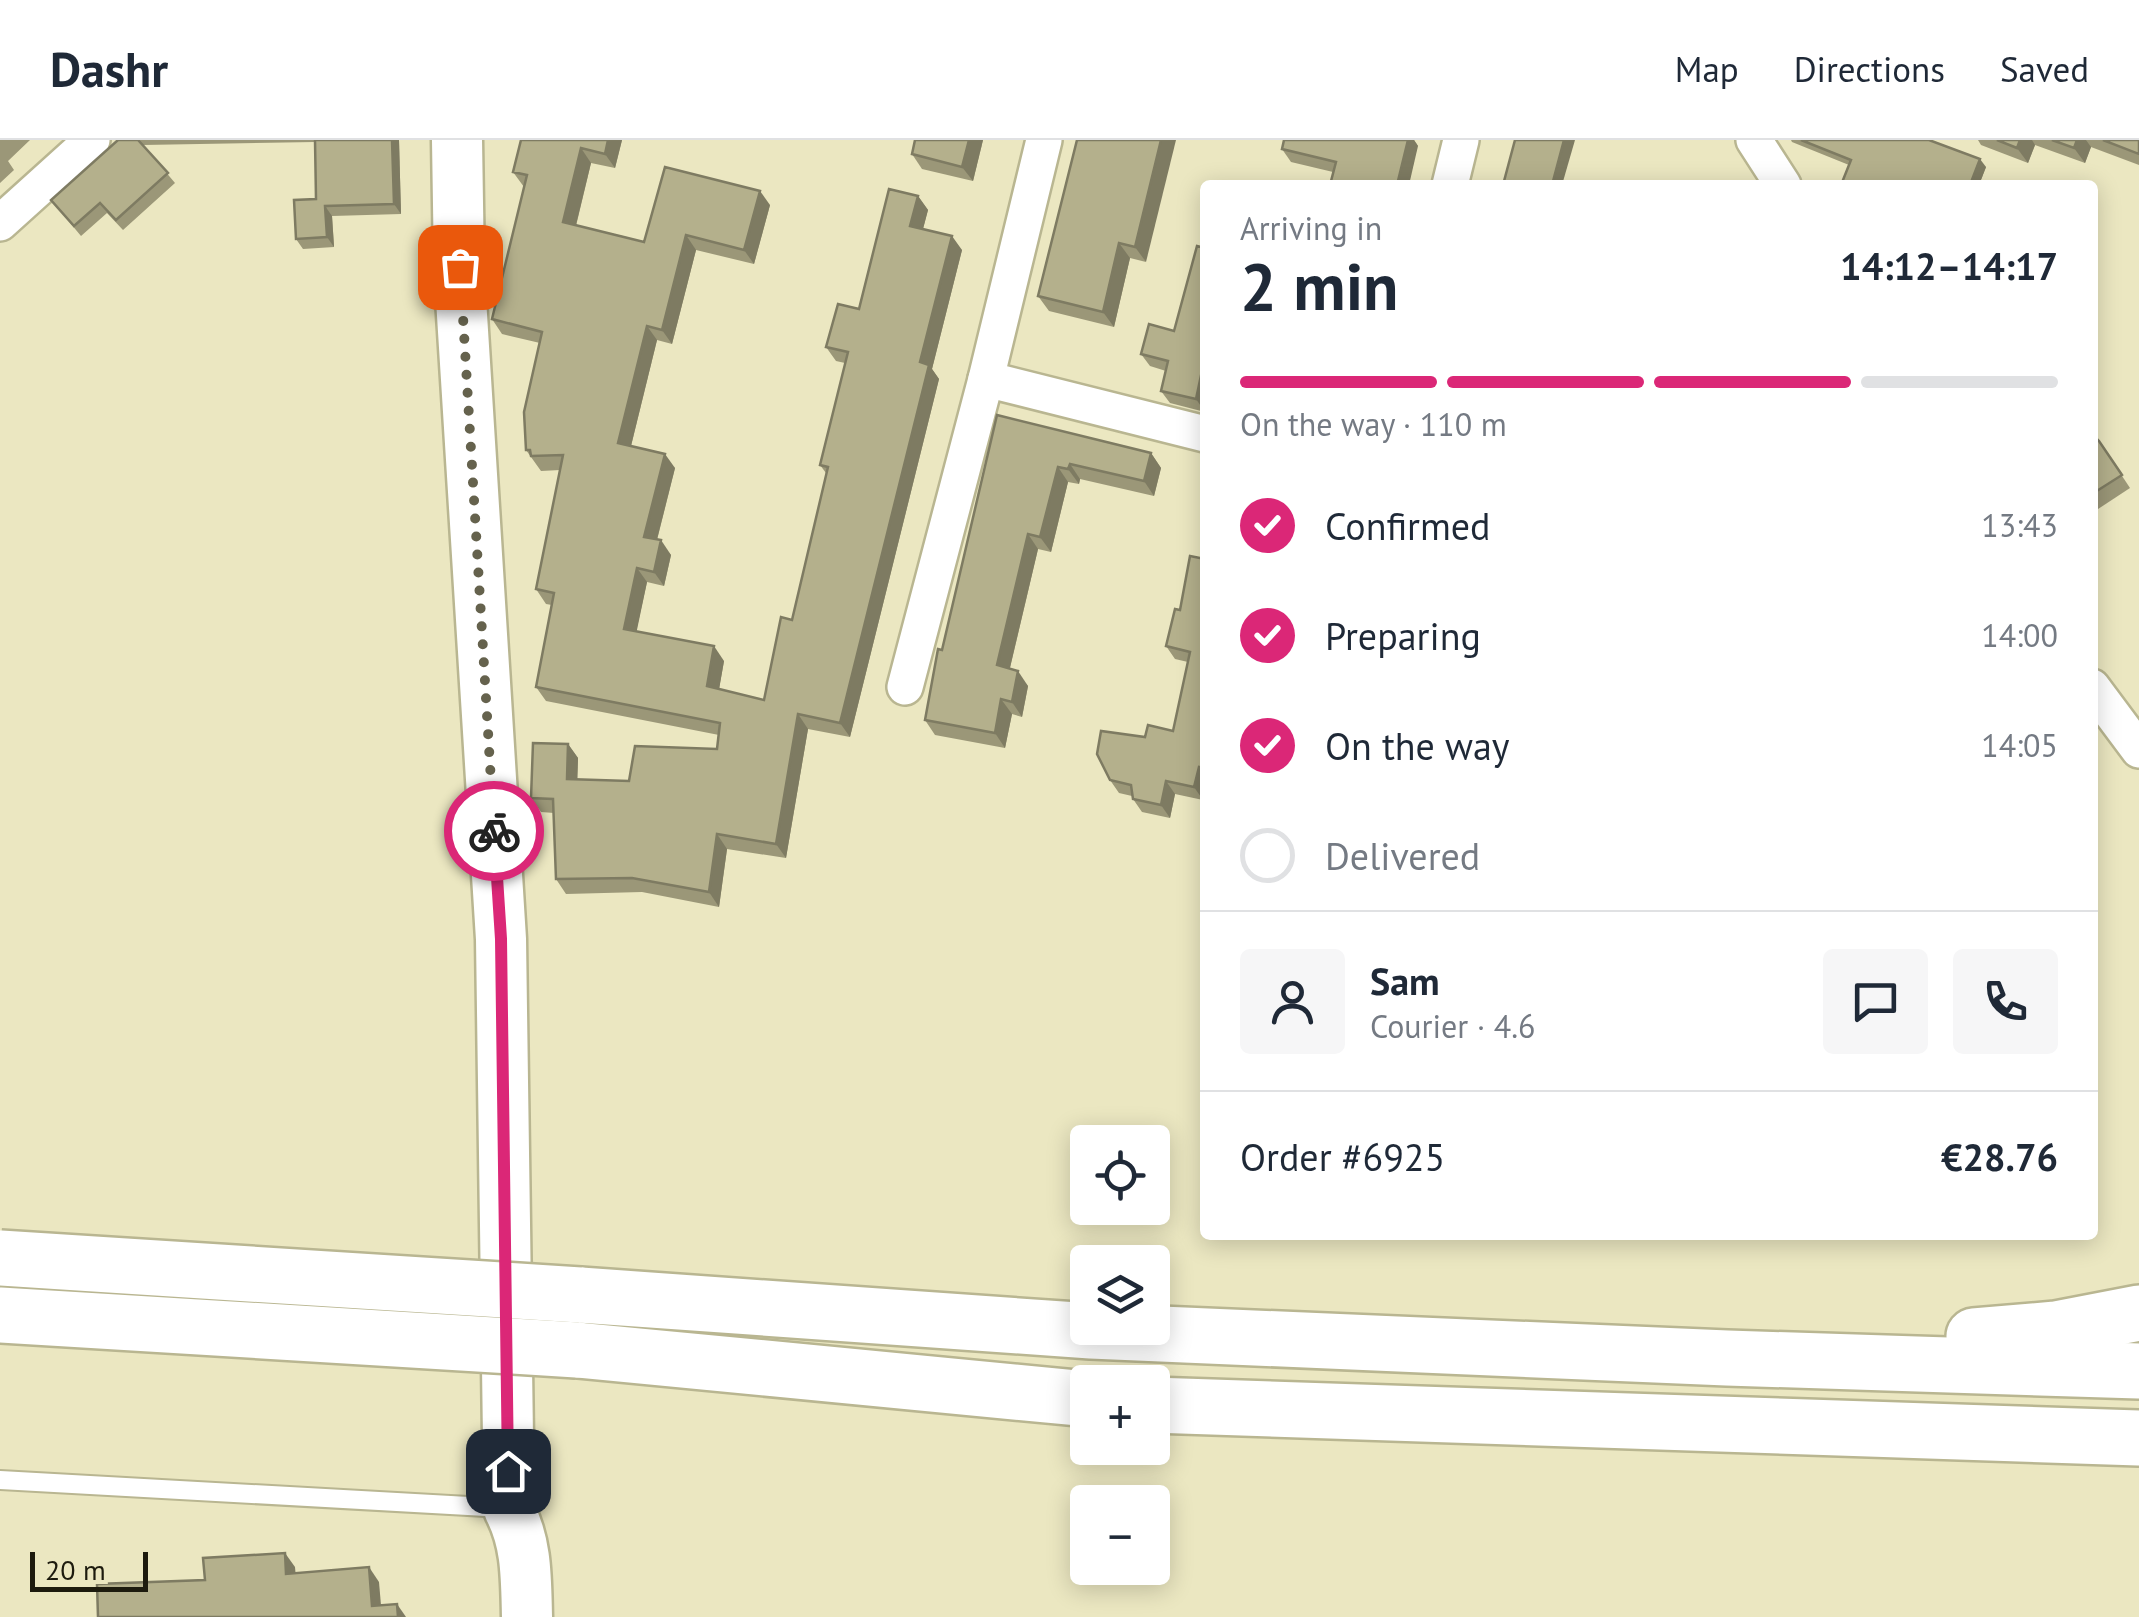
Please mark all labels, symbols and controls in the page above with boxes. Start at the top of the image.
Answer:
text: Dashr [50,38,168,100]
text: Map [1675,46,1739,92]
text: Directions [1794,46,1945,92]
text: Saved [2000,46,2089,92]
text: Arriving in [1240,207,1382,249]
pin [418,225,503,310]
icon: bag [433,240,488,295]
text: 14:12–14:17 [1840,241,2058,290]
text: 2 min [1240,244,1399,328]
text: On the way · 110 m [1240,403,1507,445]
icon: check [1240,498,1295,553]
text: Confirmed [1325,501,1491,550]
text: 13:43 [1981,504,2058,546]
icon: check [1240,608,1295,663]
text: Preparing [1325,611,1481,660]
text: 14:00 [1981,614,2058,656]
icon: check [1240,718,1295,773]
text: On the way [1325,721,1510,770]
text: 14:05 [1981,724,2058,766]
courier [444,781,544,881]
icon: bike [467,804,522,859]
text: Delivered [1325,831,1480,880]
button: person [1240,949,1345,1054]
button: chat [1823,949,1928,1054]
button: phone [1953,949,2058,1054]
text: Sam [1370,956,1440,1005]
text: Courier · 4.6 [1370,1005,1536,1047]
map controls [1070,1125,1170,1585]
button: locate [1070,1125,1170,1225]
text: Order #6925 [1240,1132,1445,1181]
text: €28.76 [1941,1132,2058,1181]
button: layers [1070,1245,1170,1345]
button: + [1070,1365,1170,1465]
pin [466,1429,551,1514]
icon: home [481,1444,536,1499]
button: − [1070,1485,1170,1585]
scale bar [30,1547,148,1592]
text: 20 m [45,1551,106,1588]

